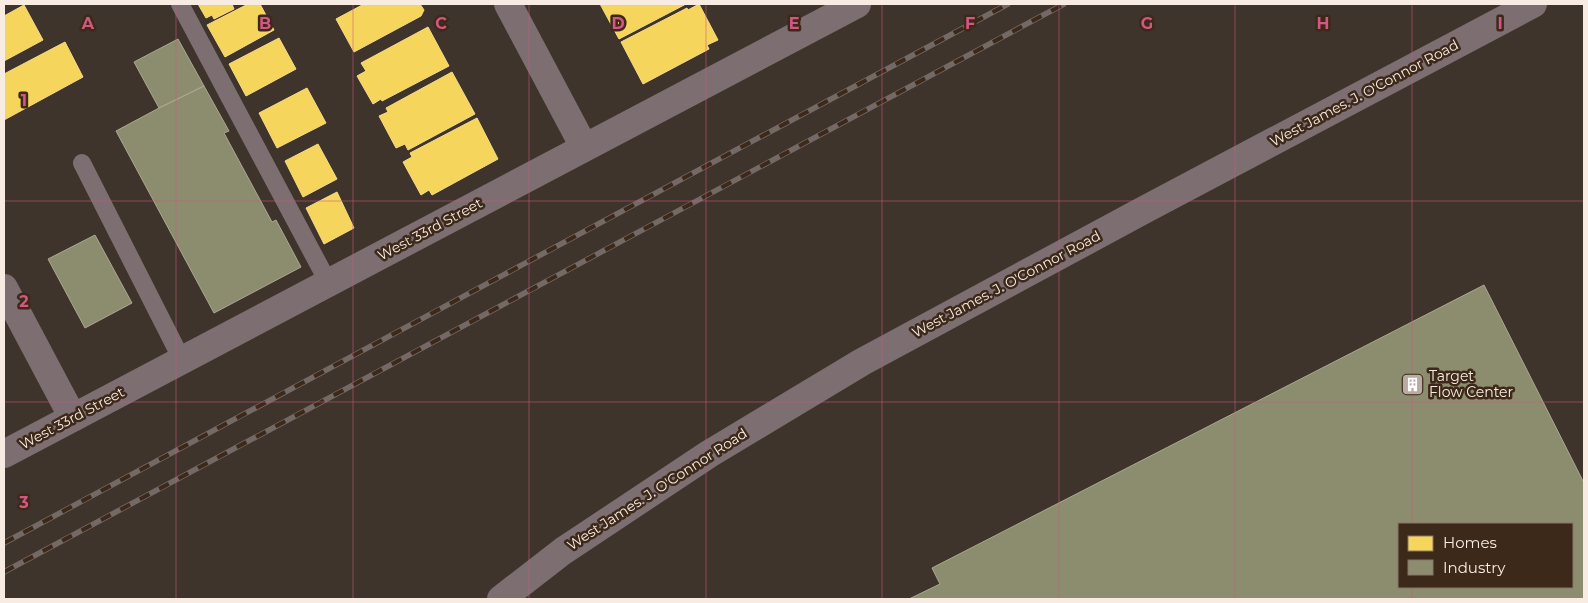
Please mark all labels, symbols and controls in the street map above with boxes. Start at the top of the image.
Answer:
text: A [81,14,95,33]
text: B [259,14,271,33]
text: C [435,14,447,33]
text: D [611,14,625,33]
text: E [789,14,799,33]
text: F [965,14,975,33]
text: G [1141,14,1153,33]
text: H [1317,14,1329,33]
text: I [1497,14,1503,33]
street label: West James. J. O'Connor Road [1267,36,1461,150]
text: 1 [21,91,27,110]
street label: West 33rd Street [375,194,486,264]
street label: West James. J. O'Connor Road [909,227,1103,341]
text: 2 [19,292,29,311]
place label: Target Flow Center [1429,367,1514,401]
building icon: Target Flow Center [1401,372,1425,396]
street label: West 33rd Street [17,383,128,453]
street label: West James. J. O'Connor Road [564,424,750,554]
text: 3 [18,493,29,512]
legend [1398,523,1573,588]
text: Homes [1443,533,1497,552]
text: Industry [1443,558,1506,577]

